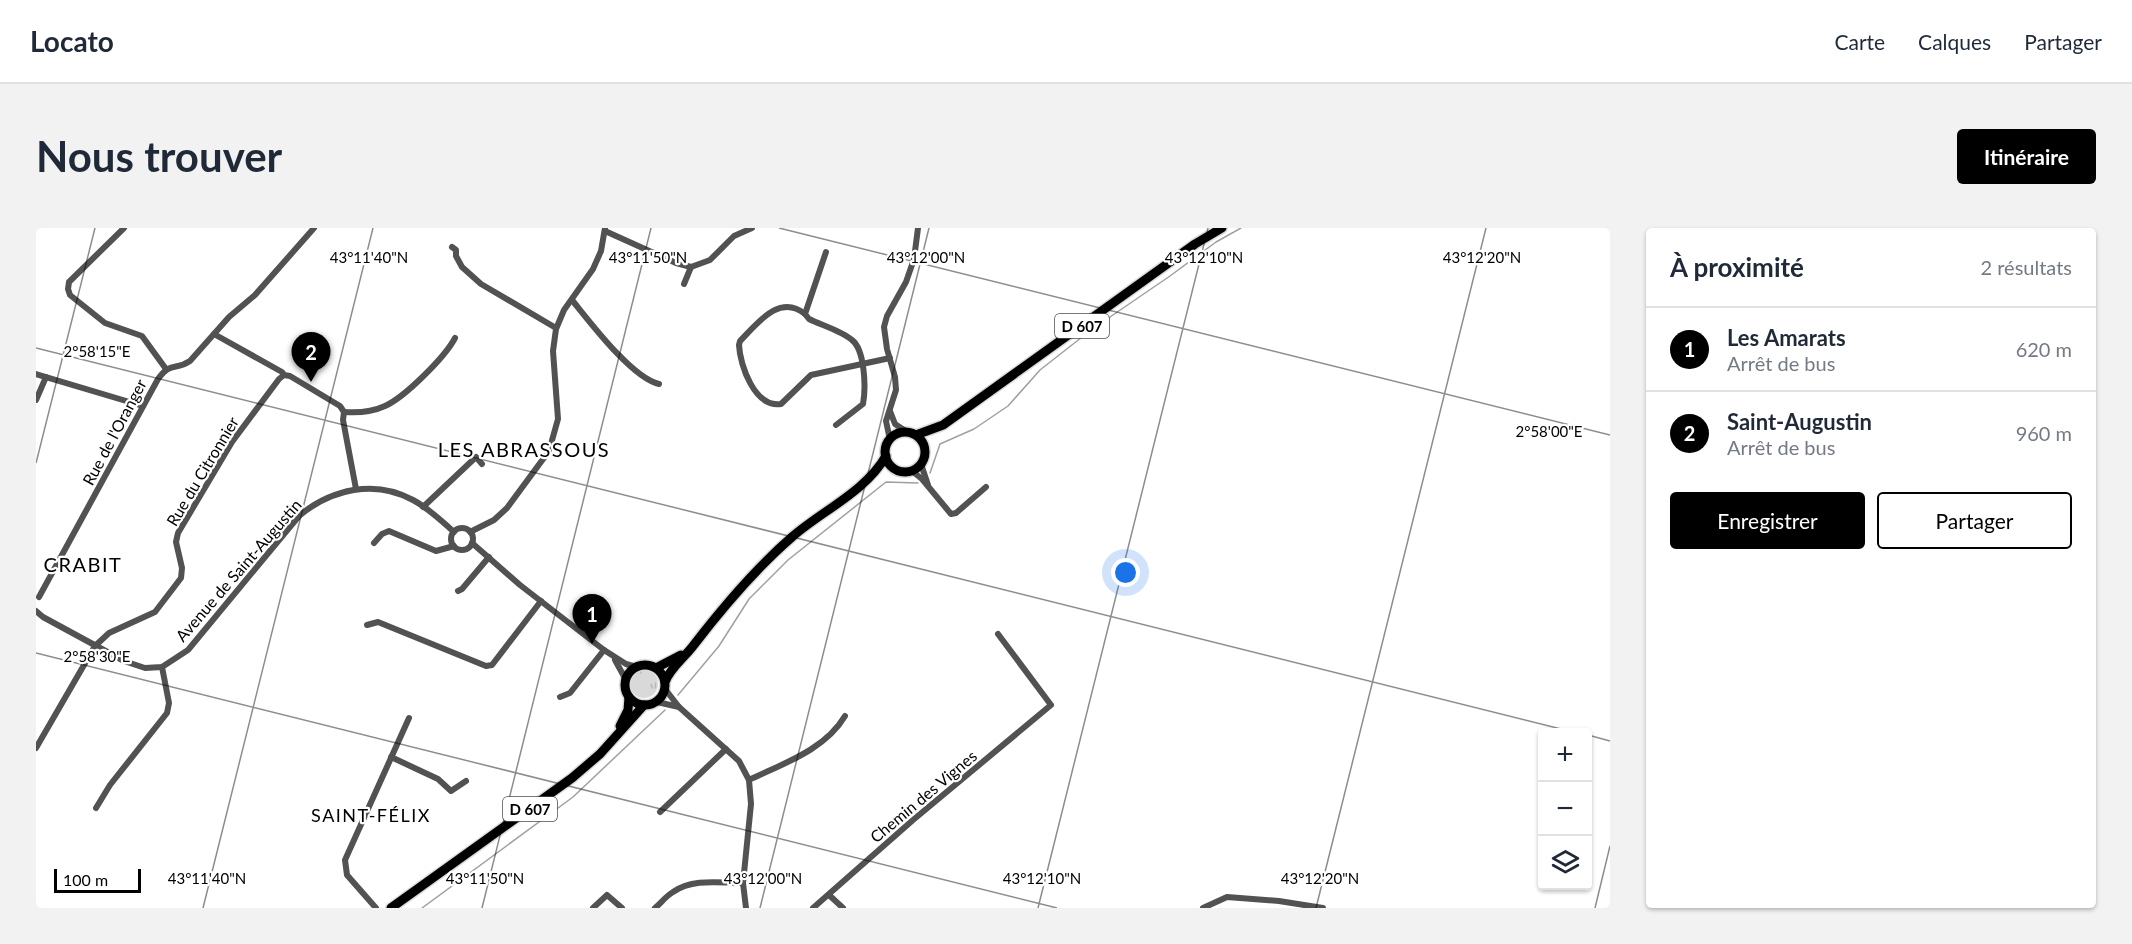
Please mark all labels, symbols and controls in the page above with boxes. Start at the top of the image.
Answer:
text: Locato [30,24,114,58]
text: Carte [1834,29,1885,54]
text: Calques [1918,29,1991,54]
text: Partager [2024,29,2102,54]
button: Itinéraire [1957,129,2096,184]
text: Nous trouver [36,131,282,181]
text: 43°11'40"N [330,248,408,266]
text: 43°11'50"N [609,248,687,266]
text: 43°12'00"N [887,248,965,266]
text: 43°12'10"N [1165,248,1243,266]
text: 43°12'20"N [1443,248,1521,266]
text: À proximité [1670,251,1804,283]
text: 2 résultats [1981,255,2072,279]
road number: D 607 [1055,314,1109,338]
text: Les Amarats [1727,324,1846,351]
pin: 2 [292,332,330,382]
text: 1 [1684,337,1695,361]
text: 620 m [2016,337,2072,361]
text: 2°58'15"E [64,342,131,360]
text: Arrêt de bus [1727,351,1835,375]
street label: Rue de l'Oranger [78,376,150,488]
text: Saint-Augustin [1727,408,1872,435]
street label: Rue du Citronnier [162,413,242,529]
text: 2 [1684,421,1695,445]
text: 960 m [2016,421,2072,445]
text: 2°58'00"E [1516,422,1583,440]
text: Arrêt de bus [1727,435,1835,459]
district label: LES ABRASSOUS [438,437,610,461]
button: Enregistrer [1670,492,1865,549]
button: Partager [1877,492,2072,549]
street label: Avenue de Saint-Augustin [171,495,305,645]
district label: CRABIT [44,552,122,576]
your location [1111,558,1140,587]
pin: 1 [572,594,612,644]
text: 2°58'30"E [64,647,131,665]
map controls [1538,728,1592,890]
button: + [1538,728,1592,782]
street label: Chemin des Vignes [866,746,980,846]
button: − [1538,782,1592,836]
road number: D 607 [503,797,557,821]
district label: SAINT-FÉLIX [311,804,431,826]
button: layers [1538,836,1592,890]
scale bar [54,866,141,894]
text: 43°11'40"N [168,869,246,887]
text: 43°11'50"N [446,869,524,887]
text: 43°12'00"N [724,869,802,887]
text: 43°12'10"N [1003,869,1081,887]
text: 43°12'20"N [1281,869,1359,887]
text: 100 m [63,870,108,889]

